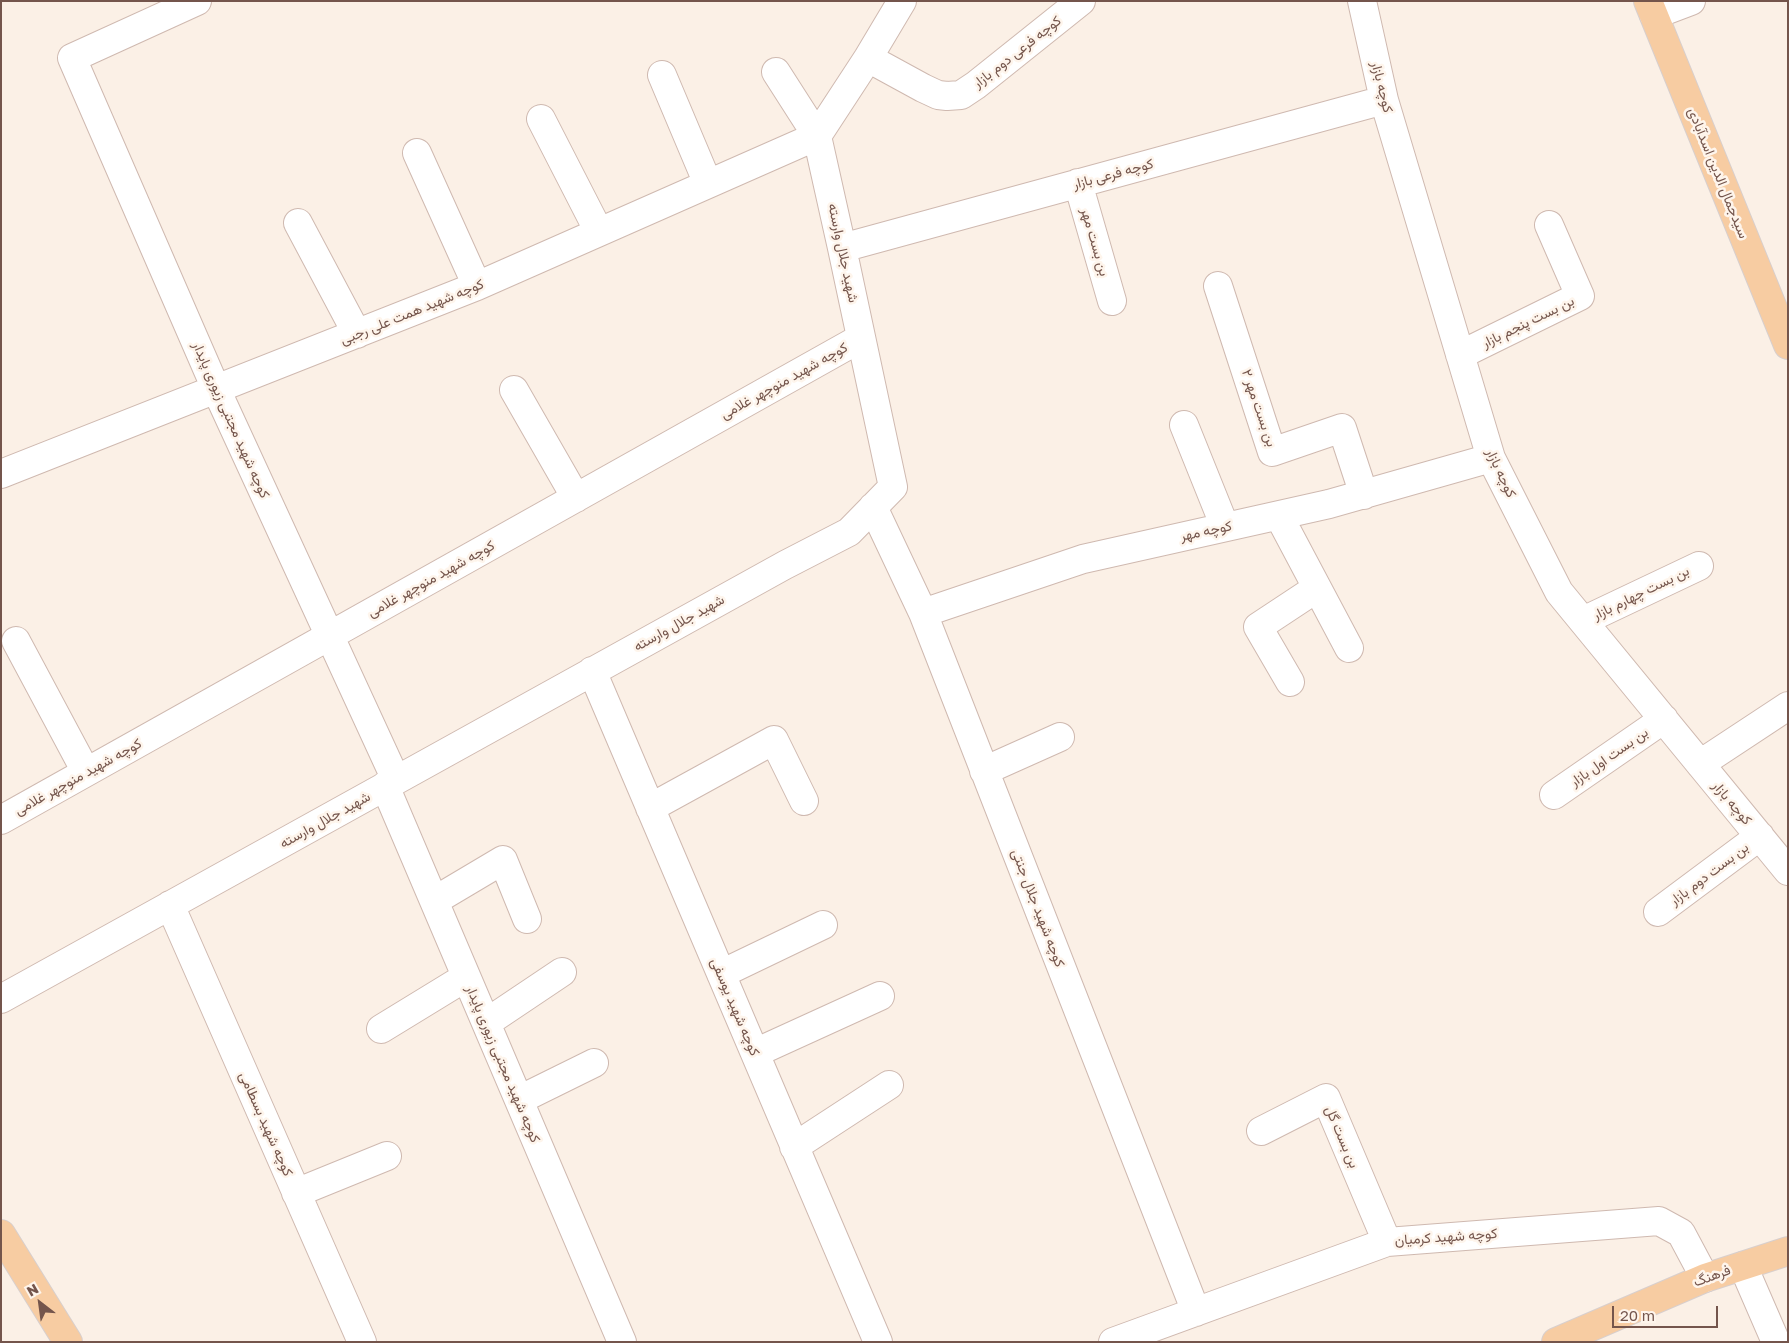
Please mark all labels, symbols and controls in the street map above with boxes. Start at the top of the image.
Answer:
street label: کوچه فرعی دوم بازار [969,12,1065,92]
street label: کوچه بازار [1368,60,1396,114]
street label: سیدجمال الدین اسدآبادی [1684,105,1752,241]
street label: کوچه فرعی بازار [1071,155,1155,193]
street label: شهید جلال وارسته [824,202,862,304]
street label: بن بست مهر [1077,206,1113,278]
street label: کوچه شهید همت علی رجبی [338,275,486,349]
street label: بن بست پنجم بازار [1479,292,1577,352]
street label: کوچه شهید مجتبی زیوری پایدار [189,339,273,501]
street label: کوچه شهید منوچهر غلامی [717,339,851,423]
street label: بن بست مهر ۲ [1238,367,1280,449]
street label: کوچه بازار [1482,446,1520,500]
street label: کوچه مهر [1179,517,1233,545]
street label: کوچه شهید منوچهر غلامی [364,537,498,621]
street label: بن بست چهارم بازار [1590,562,1692,624]
street label: شهید جلال وارسته [631,591,727,655]
street label: بن بست اول بازار [1567,724,1651,790]
street label: کوچه شهید منوچهر غلامی [11,735,145,819]
street label: کوچه بازار [1709,778,1755,828]
street label: شهید جلال وارسته [277,788,373,852]
street label: بن بست دوم بازار [1666,839,1752,909]
street label: کوچه شهید جلال جنتی [1008,847,1068,969]
street label: کوچه شهید یوسفی [707,955,763,1059]
street label: کوچه شهید مجتبی زیوری پایدار [462,983,544,1145]
street label: کوچه شهید بسطامی [235,1069,297,1179]
street label: بن بست گل [1321,1103,1363,1171]
street label: کوچه شهید کرمیان [1394,1225,1498,1249]
street label: فرهنگ [1691,1262,1733,1290]
north arrow [15,1278,65,1328]
text: N [23,1280,41,1300]
scale bar [1614,1296,1720,1328]
text: 20 m [1620,1306,1655,1324]

